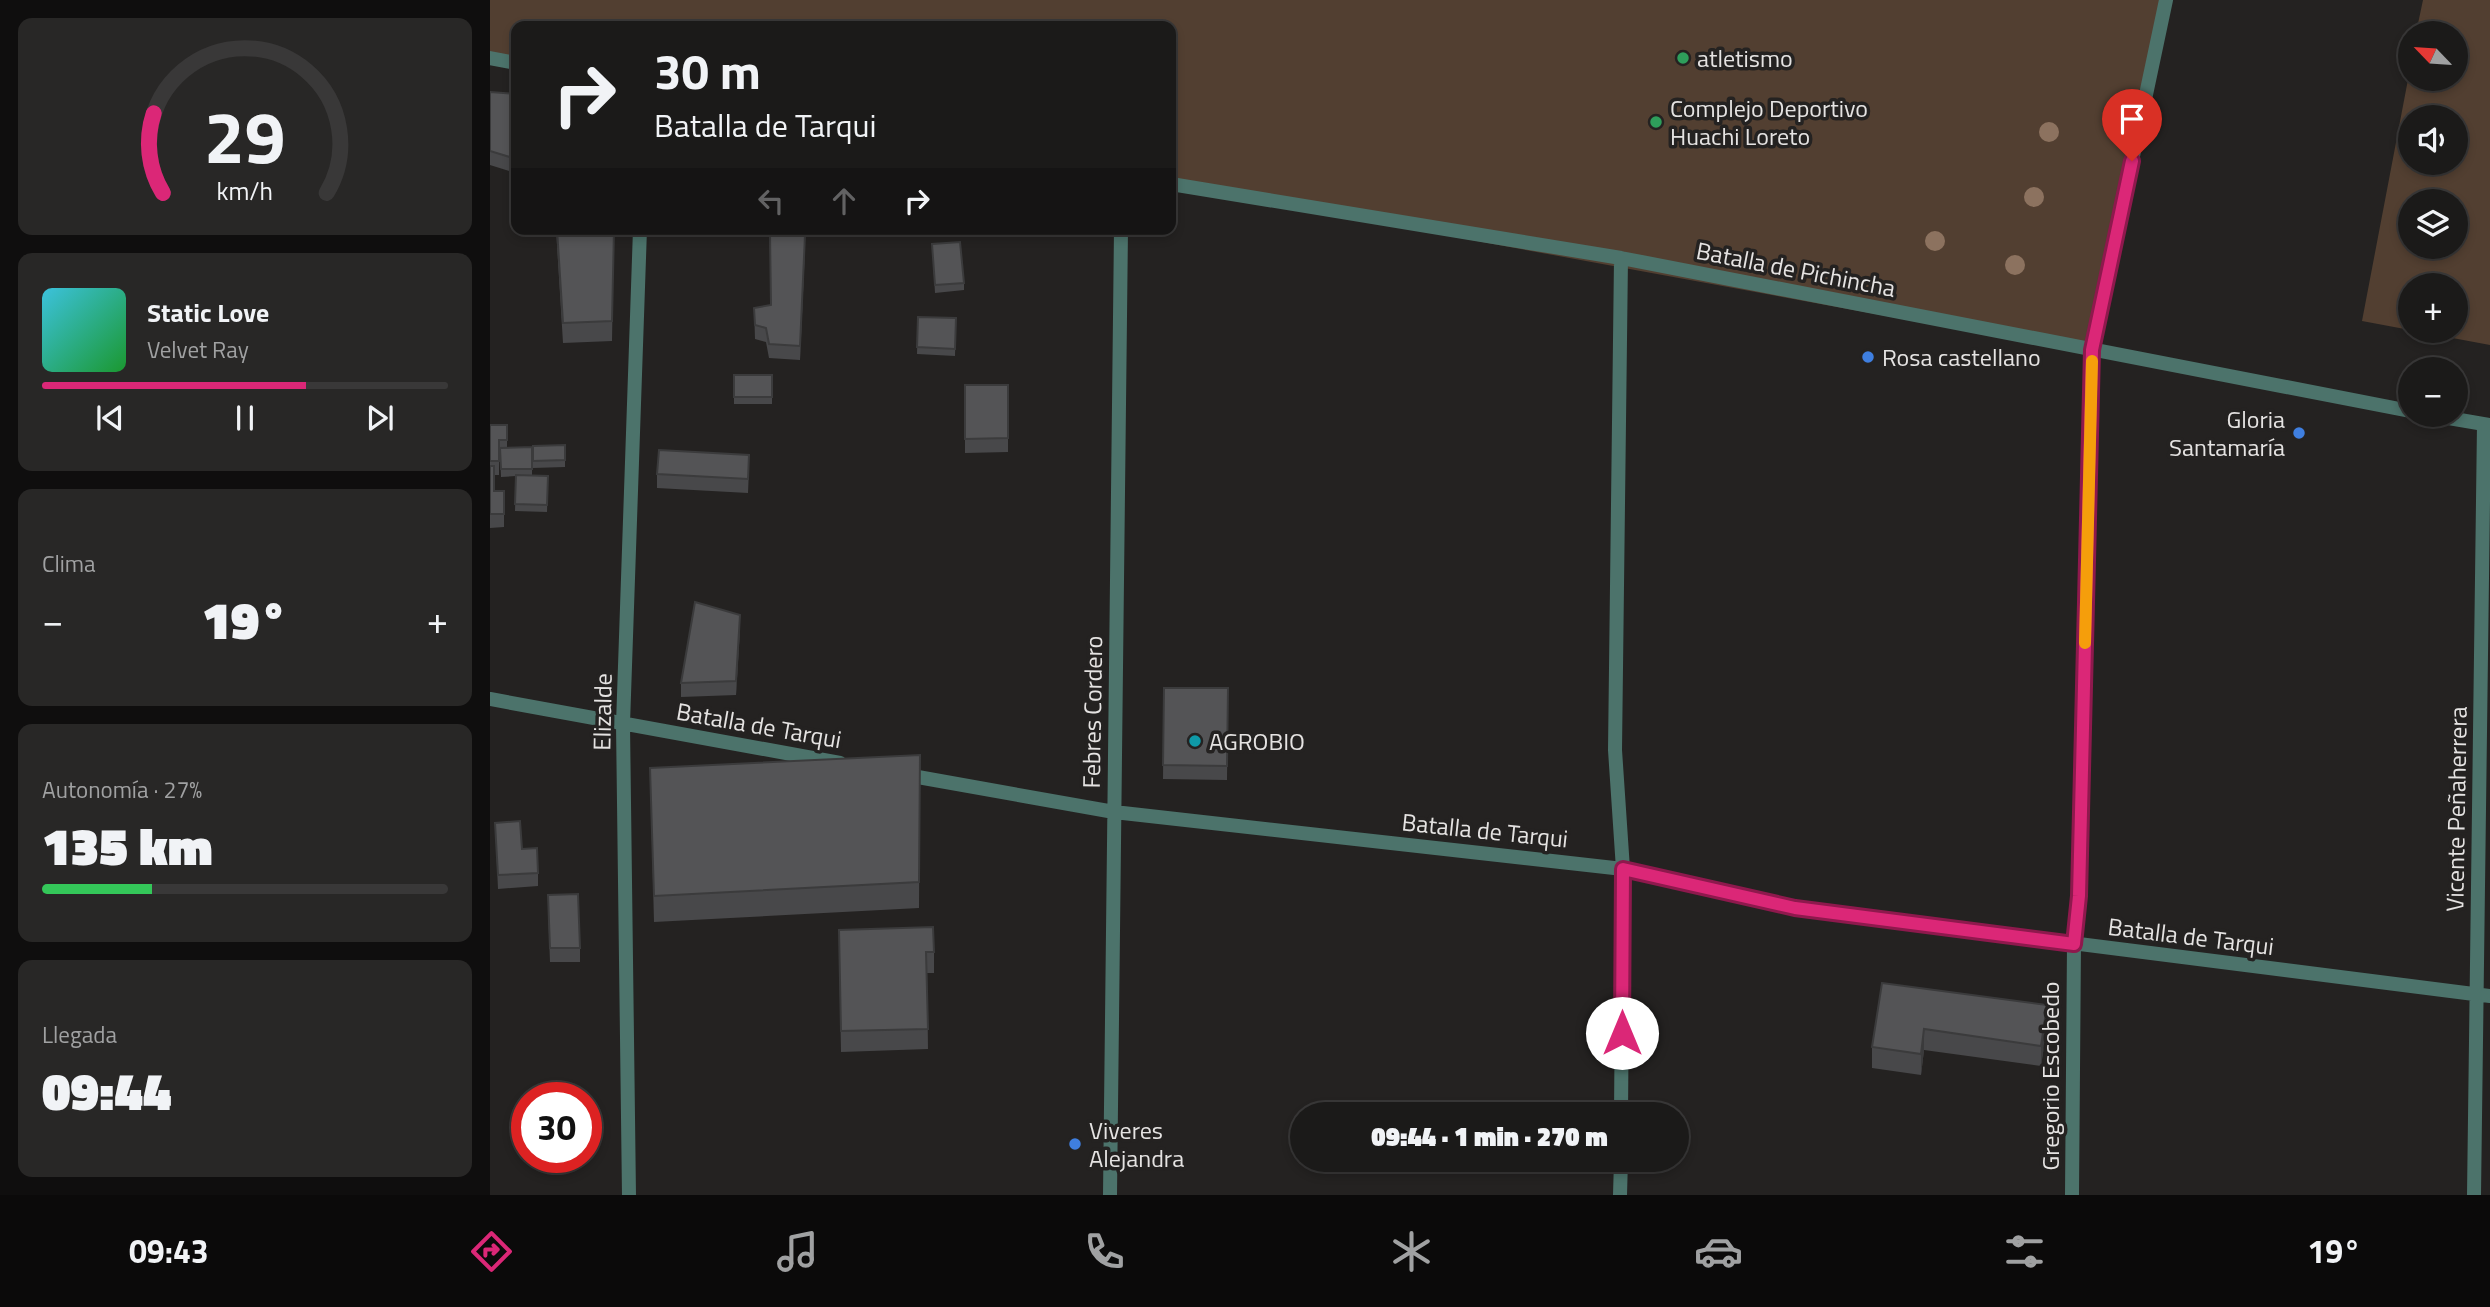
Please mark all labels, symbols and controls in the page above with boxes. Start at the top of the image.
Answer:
north arrow [2398,21,2468,91]
map controls [2398,21,2468,427]
text: 30 m [654,33,761,108]
place label: atletismo [1697,40,1793,76]
icon: right [539,49,630,140]
marker: atletismo [1675,50,1691,66]
text: 29 [204,81,286,191]
pin [2102,89,2162,161]
place label: Complejo Deportivo Huachi Loreto [1670,90,1868,154]
icon: arrive [2113,100,2151,138]
text: Batalla de Tarqui [654,101,877,149]
button: sound [2398,105,2468,175]
marker: Complejo Deportivo Huachi Loreto [1648,114,1664,130]
text: km/h [217,172,273,210]
icon: left [752,182,790,220]
icon: ahead [825,182,863,220]
icon: right [898,182,936,220]
button: layers [2398,189,2468,259]
street label: Batalla de Pichincha [1693,232,1899,306]
button: + [2398,273,2468,343]
text: Static Love [147,293,269,332]
text: Velvet Ray [147,332,249,367]
place label: Rosa castellano [1882,339,2041,375]
marker: Rosa castellano [1860,349,1876,365]
button: − [2398,357,2468,427]
icon: previous [91,399,129,437]
icon: pause [226,399,264,437]
icon: next [361,399,399,437]
place label: Gloria Santamaría [2169,401,2285,465]
marker: Gloria Santamaría [2291,425,2307,441]
text: Clima [42,546,96,581]
text: 19° [202,580,288,659]
text: − [42,591,63,649]
text: + [427,591,448,649]
street label: Febres Cordero [1073,635,1111,789]
street label: Elizalde [583,673,621,751]
street label: Batalla de Tarqui [674,693,844,757]
street label: Vicente Peñaherrera [2436,706,2476,912]
place label: AGROBIO [1209,723,1305,759]
marker: AGROBIO [1187,733,1203,749]
text: Autonomía · 27% [42,772,202,807]
street label: Batalla de Tarqui [1400,803,1570,857]
text: 135 km [42,806,213,885]
street label: Batalla de Tarqui [2106,908,2276,964]
street label: Gregorio Escobedo [2032,981,2068,1171]
position arrow [1585,996,1659,1070]
text: Llegada [42,1017,117,1052]
text: 09:44 [42,1051,171,1130]
speed limit sign: 30 [511,1082,602,1173]
place label: Viveres Alejandra [1089,1112,1184,1176]
text: 09:44 · 1 min · 270 m [1371,1117,1608,1156]
marker: Viveres Alejandra [1067,1136,1083,1152]
text: 09:43 [129,1227,209,1275]
icon: directions [467,1227,516,1276]
icon: music [773,1227,822,1276]
icon: phone [1080,1227,1129,1276]
icon: climate [1387,1227,1436,1276]
icon: car [1694,1227,1743,1276]
icon: filters [2000,1227,2049,1276]
text: 19° [2307,1227,2361,1275]

